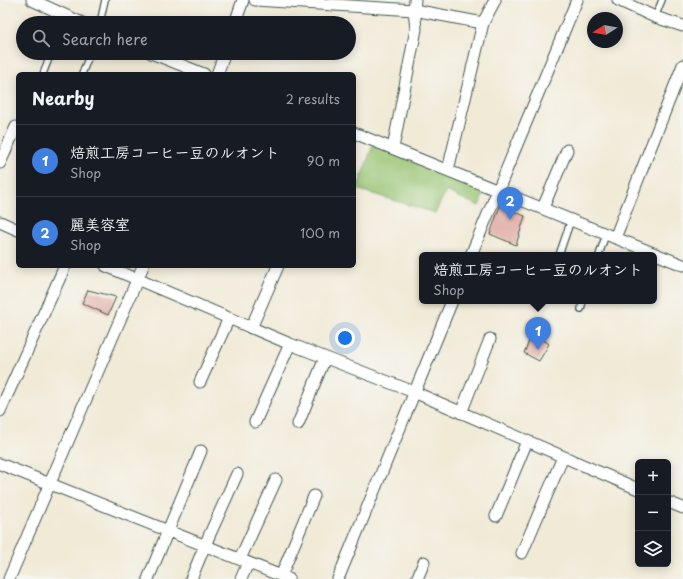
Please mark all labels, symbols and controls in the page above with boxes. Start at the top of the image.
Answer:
north arrow [587,12,623,48]
search box [16,16,356,60]
icon: search [30,27,52,49]
text: Search here [62,27,148,50]
text: Nearby [32,85,94,111]
text: 2 results [286,89,340,108]
text: 焙煎工房コーヒー豆のルオント [70,140,279,163]
text: 1 [42,151,48,170]
text: 90 m [307,151,340,170]
text: Shop [70,163,101,182]
pin: 2 [497,187,523,220]
text: 麗美容室 [70,212,130,235]
text: 2 [40,223,50,242]
text: 100 m [300,223,340,242]
text: Shop [70,235,101,254]
popup [419,252,657,304]
text: 焙煎工房コーヒー豆のルオント [433,257,643,280]
text: Shop [433,280,464,299]
pin: 1 [525,317,551,350]
your location [335,328,355,348]
map controls [635,459,671,567]
button: + [635,459,671,495]
button: − [635,495,671,531]
button: layers [635,531,671,567]

